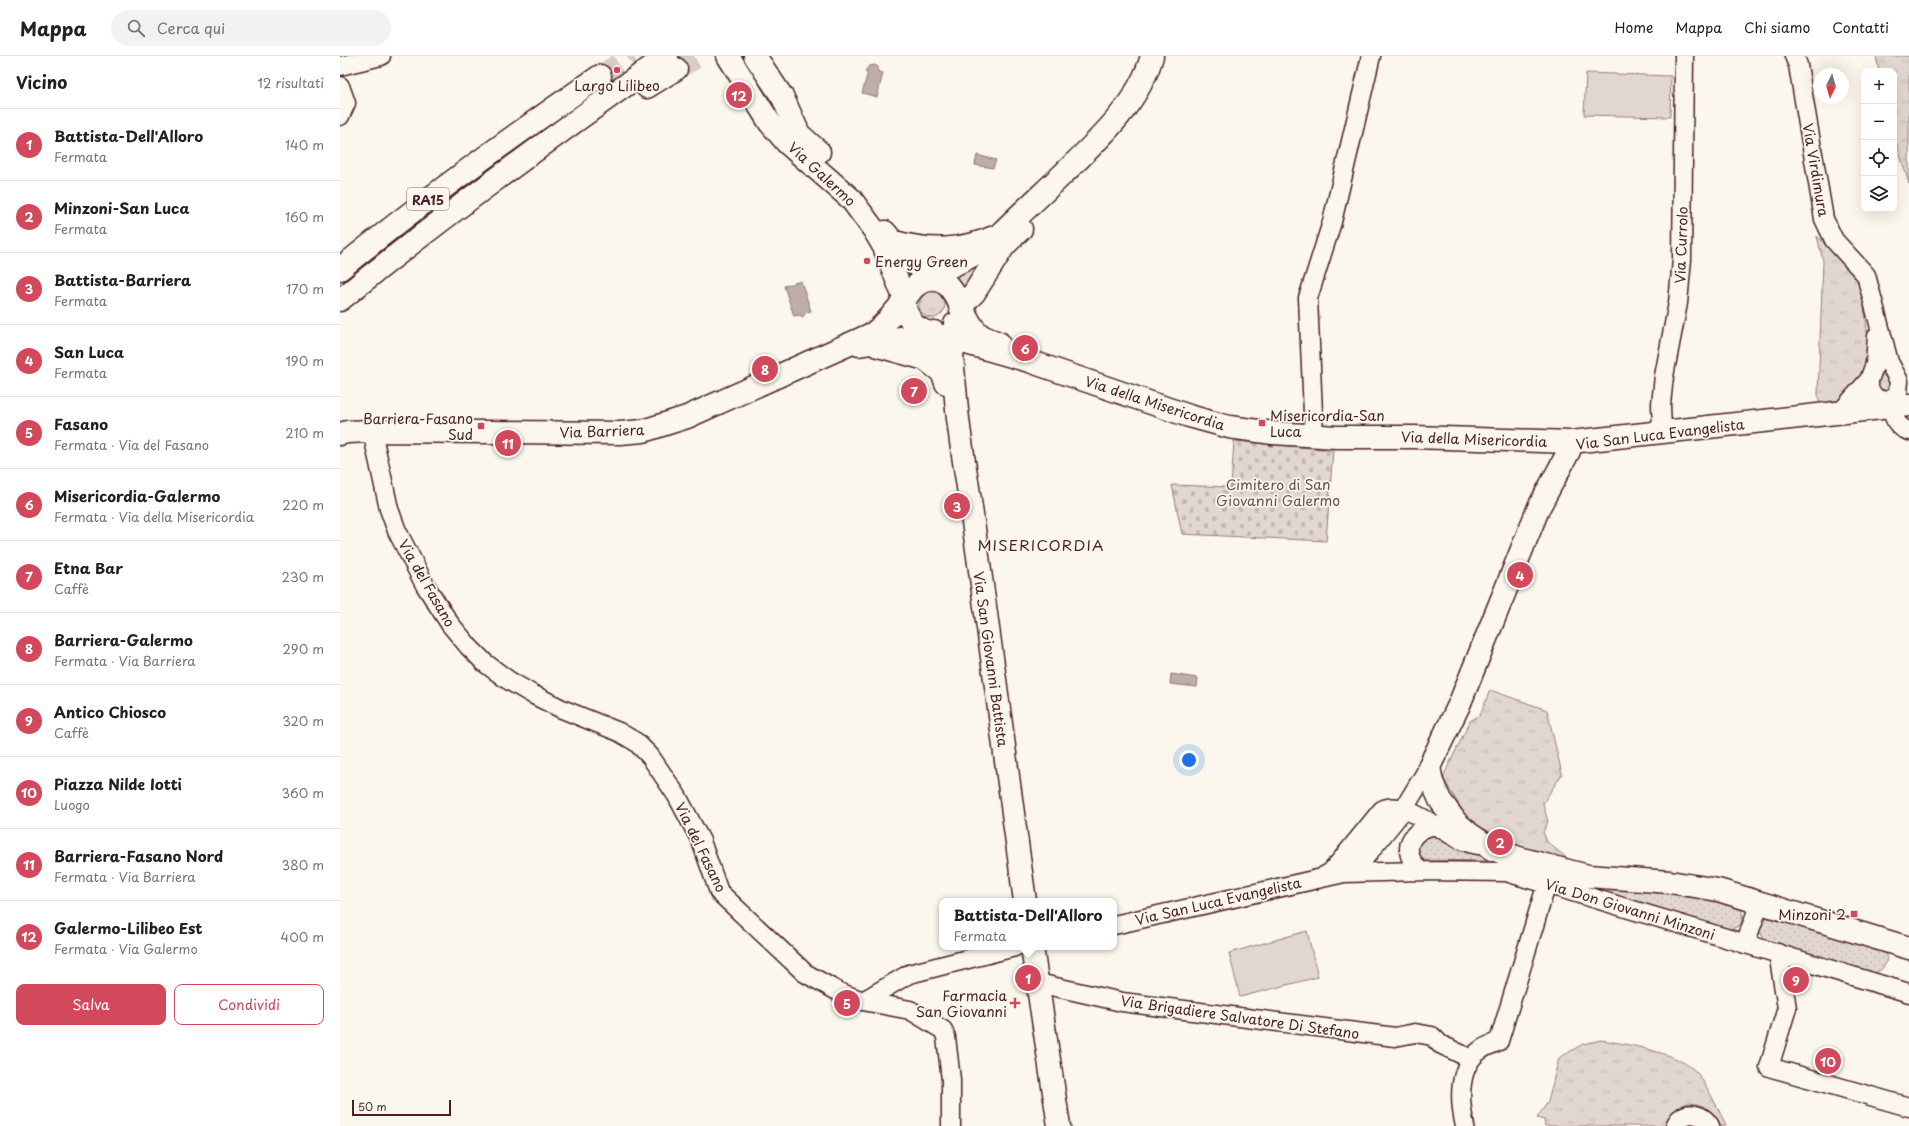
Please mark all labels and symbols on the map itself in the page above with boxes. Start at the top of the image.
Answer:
marker: Largo Lilibeo [612,65,622,75]
north arrow [1813,68,1849,104]
place label: Largo Lilibeo [574,75,660,96]
pin: 12 [726,80,752,110]
street label: Via Virdimura [1797,122,1835,219]
street label: Via Galermo [783,137,861,211]
road number: RA15 [407,188,449,210]
street label: Via Currolo [1669,206,1693,284]
place label: Energy Green [875,251,968,272]
marker: Energy Green [862,256,872,266]
pin: 6 [1012,333,1038,363]
pin: 8 [752,354,778,384]
street label: Via della Misericordia [1082,370,1228,436]
pin: 7 [901,376,927,406]
place label: Misericordia-San Luca [1270,405,1385,442]
place label: Barriera-Fasano Sud [363,408,473,445]
street label: Via San Luca Evangelista [1575,413,1746,455]
marker: Misericordia-San Luca [1257,418,1267,428]
street label: Via Barriera [559,419,645,443]
marker: Barriera-Fasano Sud [476,421,486,431]
street label: Via della Misericordia [1401,426,1547,452]
pin: 11 [495,428,521,458]
park label: Cimitero di San Giovanni Galermo [1216,474,1340,511]
pin: 3 [944,491,970,521]
district label: MISERICORDIA [977,533,1105,556]
street label: Via del Fasano [393,535,461,631]
pin: 4 [1507,560,1533,590]
street label: Via San Giovanni Battista [968,570,1014,748]
your location [1179,750,1199,770]
street label: Via del Fasano [670,798,732,896]
pin: 2 [1487,827,1513,857]
street label: Via San Luca Evangelista [1133,872,1303,930]
street label: Via Don Giovanni Minzoni [1542,873,1718,945]
place label: Minzoni 2 [1778,904,1846,925]
marker: Minzoni 2 [1849,909,1859,919]
pin: 1 [1015,963,1041,993]
pin: 9 [1783,965,1809,995]
place label: Farmacia San Giovanni [916,985,1007,1022]
pin: 5 [834,988,860,1018]
street label: Via Brigadiere Salvatore Di Stefano [1119,990,1361,1044]
marker: Farmacia San Giovanni [1010,998,1020,1008]
pin: 10 [1815,1046,1841,1076]
scale bar [352,1098,451,1117]

